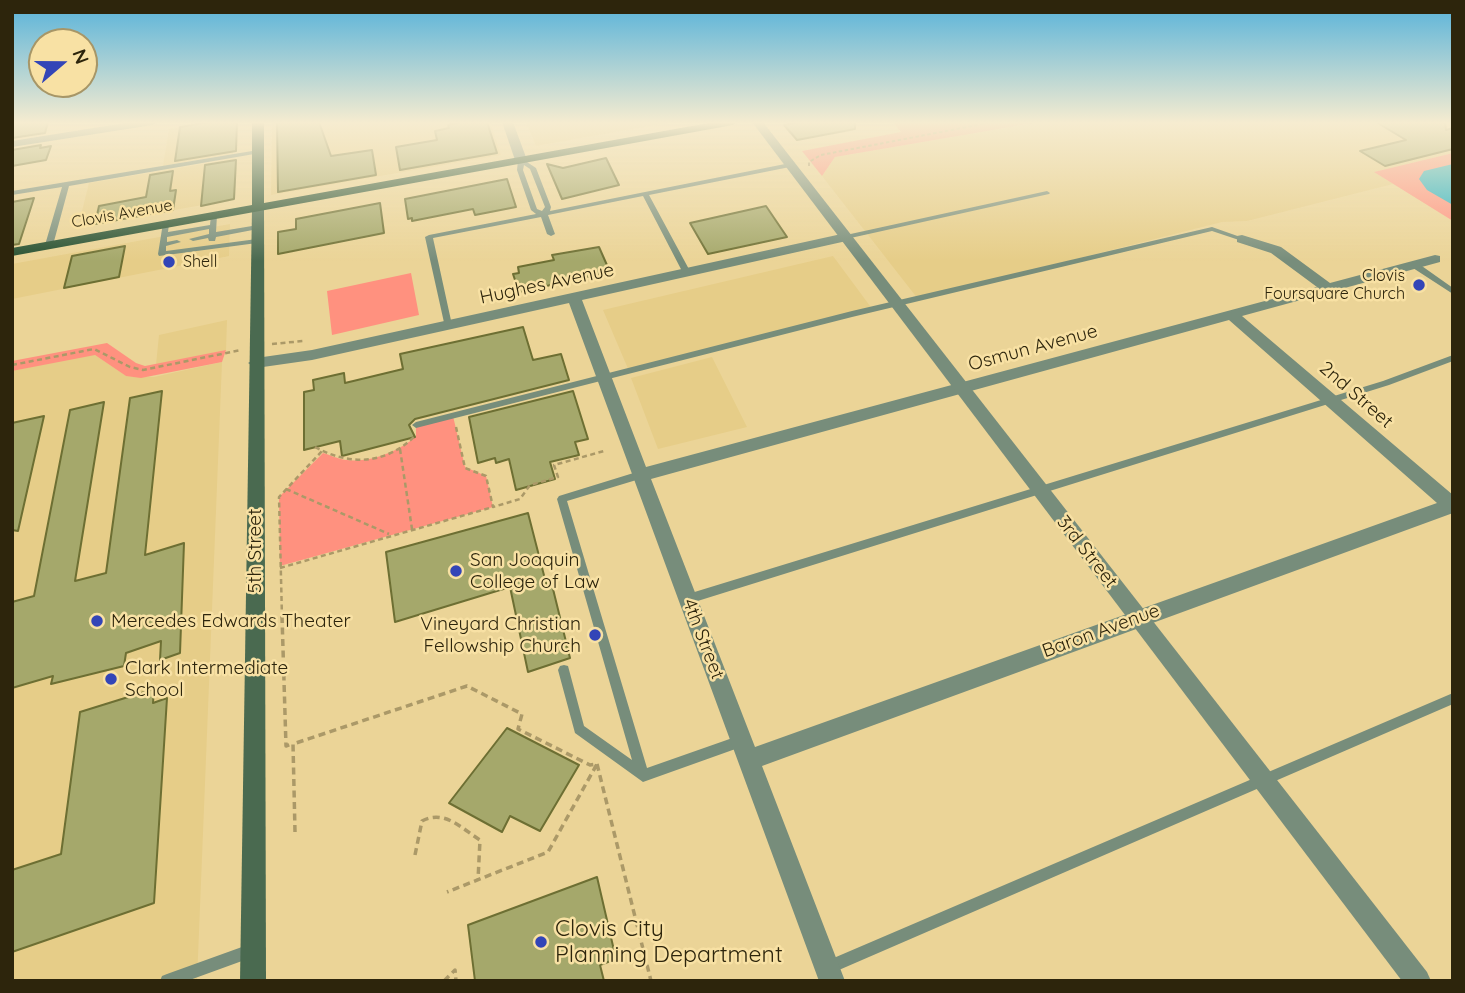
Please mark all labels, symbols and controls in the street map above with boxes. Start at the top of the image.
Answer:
north arrow [28,28,98,98]
text: N [67,46,95,67]
street label: Clovis Avenue [70,196,174,232]
place label: Shell [183,252,217,272]
marker: Shell [161,254,177,270]
street label: Hughes Avenue [478,259,616,309]
place label: Clovis Foursquare Church [1264,266,1405,304]
marker: Clovis Foursquare Church [1411,277,1427,293]
street label: Osmun Avenue [966,320,1100,376]
street label: 2nd Street [1315,357,1397,433]
street label: 5th Street [244,509,266,593]
street label: 3rd Street [1052,511,1122,593]
place label: San Joaquin College of Law [470,549,600,593]
marker: San Joaquin College of Law [448,563,464,579]
street label: 4th Street [677,596,729,682]
street label: Baron Avenue [1039,599,1163,663]
place label: Mercedes Edwards Theater [111,610,351,632]
marker: Mercedes Edwards Theater [89,613,105,629]
place label: Vineyard Christian Fellowship Church [420,613,581,657]
marker: Vineyard Christian Fellowship Church [587,627,603,643]
place label: Clark Intermediate School [125,657,288,701]
marker: Clark Intermediate School [103,671,119,687]
place label: Clovis City Planning Department [555,915,783,969]
marker: Clovis City Planning Department [533,934,549,950]

